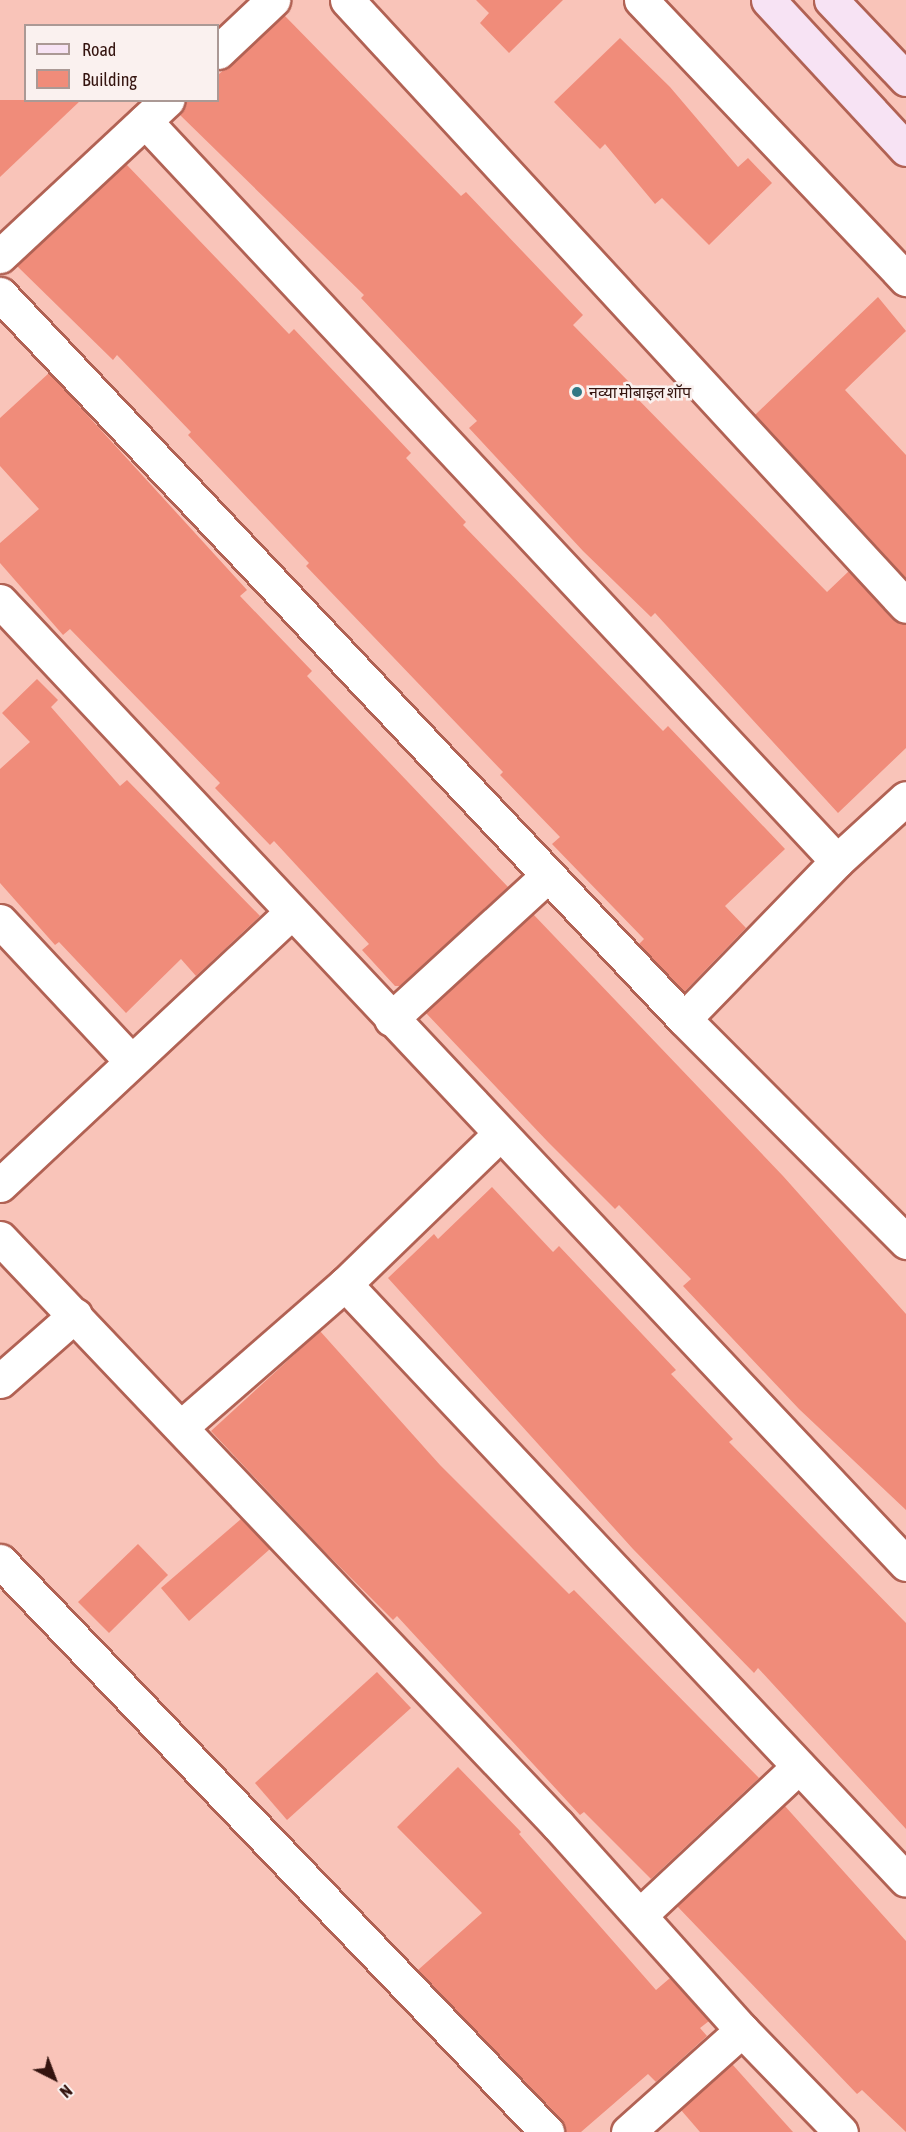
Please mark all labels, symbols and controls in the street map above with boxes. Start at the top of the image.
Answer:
legend [24,24,219,102]
text: Road [82,39,116,60]
text: Building [82,69,137,90]
place label: नव्या मोबाइल शॉप [589,382,691,402]
marker: नव्या मोबाइल शॉप [570,385,584,399]
north arrow [24,2048,84,2108]
text: N [57,2082,76,2101]

